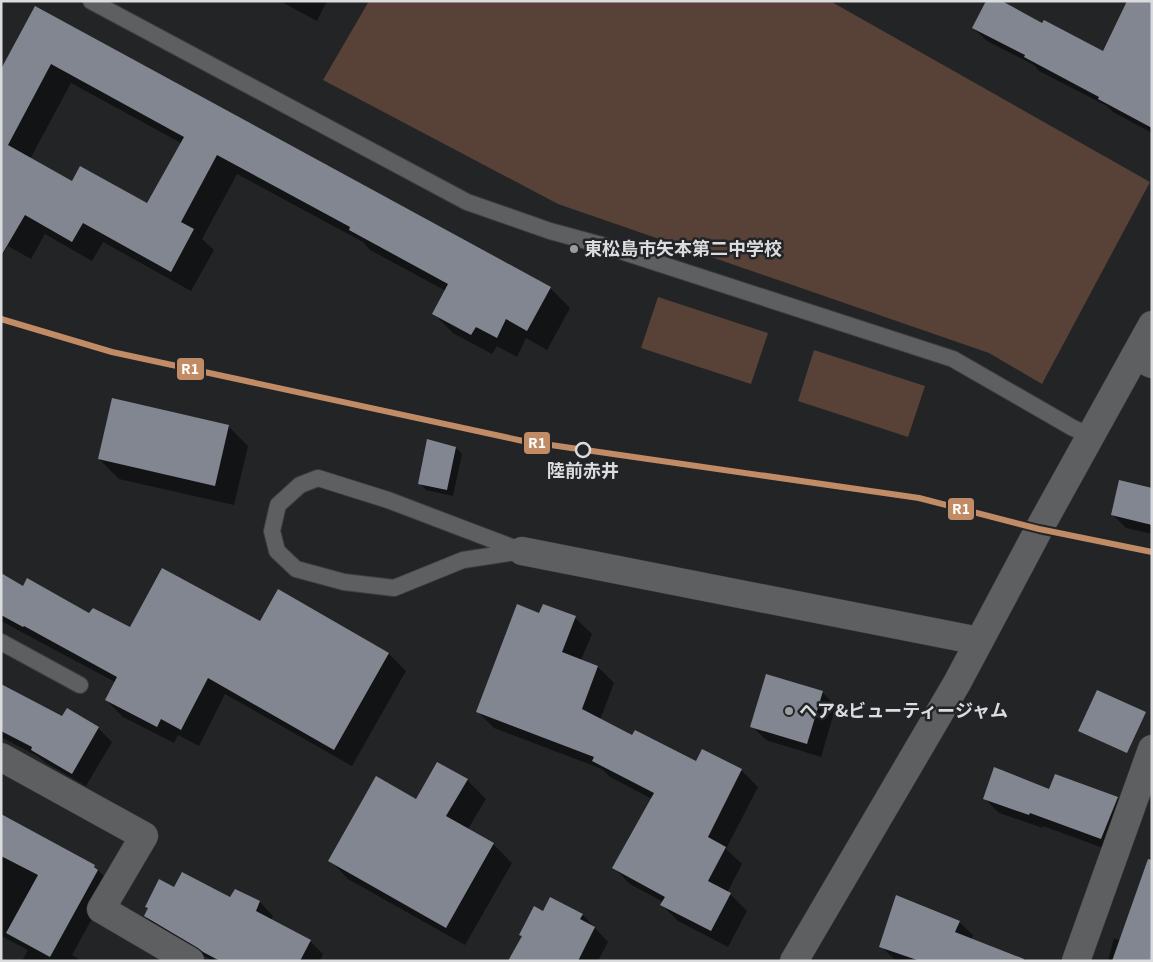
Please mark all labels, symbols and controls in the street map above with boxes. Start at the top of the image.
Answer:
place label: 東松島市矢本第二中学校 [584,234,782,260]
marker: 東松島市矢本第二中学校 [568,243,580,255]
line badge: R1 [176,357,205,381]
text: R1 [181,358,199,378]
line badge: R1 [523,431,551,455]
text: R1 [528,432,546,452]
marker: 陸前赤井 [575,442,591,458]
place label: 陸前赤井 [547,456,619,482]
line badge: R1 [947,497,975,521]
text: R1 [952,498,970,518]
place label: ヘア&ビューティージャム [799,696,1008,722]
marker: ヘア&ビューティージャム [783,705,795,717]

